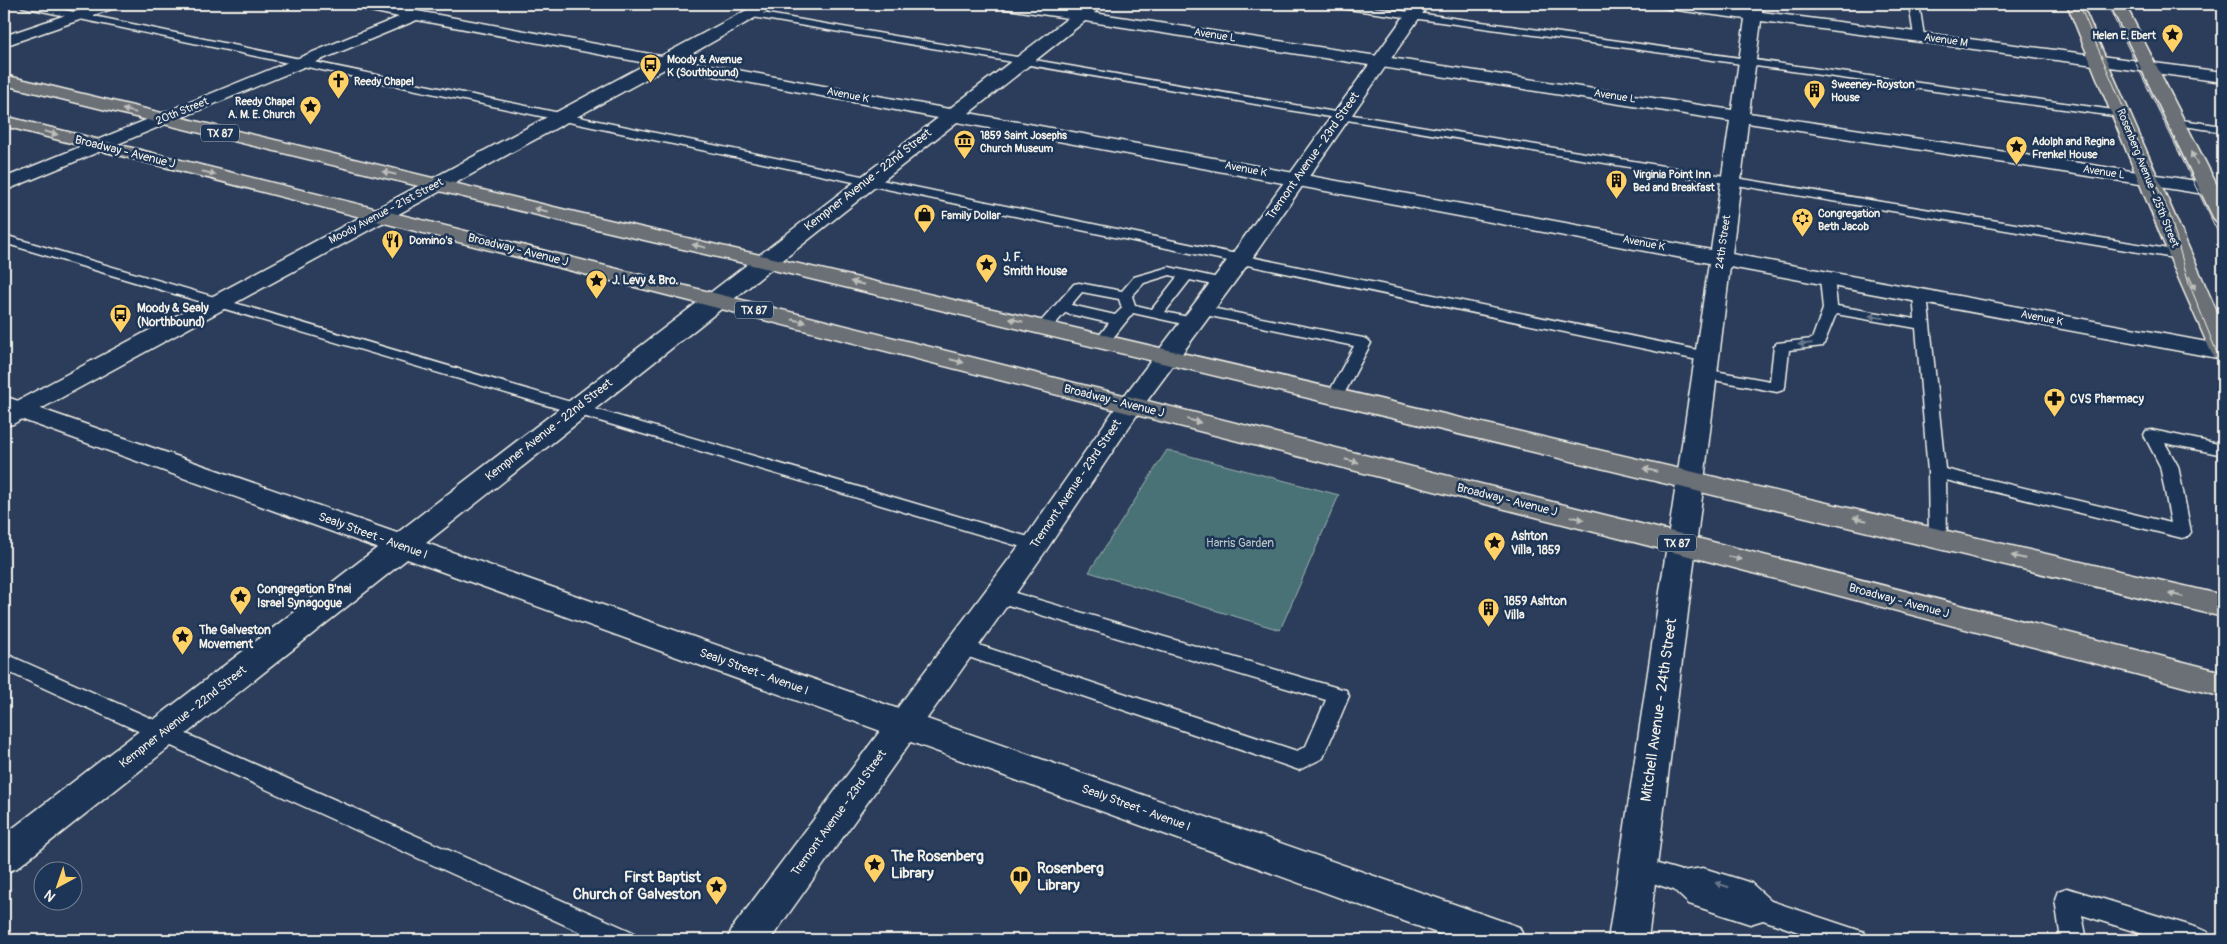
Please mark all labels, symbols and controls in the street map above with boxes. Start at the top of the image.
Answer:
place icon: Helen E. Ebert [2160,23,2184,54]
street label: Avenue L [1193,25,1237,45]
place label: Helen E. Ebert [2092,29,2157,42]
street label: Avenue M [1923,30,1969,50]
bus stop icon: Moody & Avenue K (Southbound) [639,53,663,84]
place label: Moody & Avenue K (Southbound) [667,53,743,79]
church icon: Reedy Chapel [326,69,350,100]
place label: Reedy Chapel [354,75,414,88]
building icon: Sweeney-Royston House [1803,78,1827,109]
place label: Sweeney-Royston House [1831,78,1915,104]
street label: Avenue K [826,85,871,106]
street label: Avenue L [1593,86,1637,106]
street label: Tremont Avenue - 23rd Street [1263,89,1363,223]
street label: 20th Street [154,94,211,127]
place label: Reedy Chapel A. M. E. Church [228,95,295,121]
place icon: Reedy Chapel A. M. E. Church [299,95,323,126]
one-way arrow [121,107,136,115]
street label: Rosenberg Avenue - 25th Street [2114,107,2182,250]
road number: TX 87 [201,125,239,142]
street label: Kempner Avenue - 22nd Street [801,126,935,234]
one-way arrow [43,129,59,137]
museum icon: 1859 Saint Josephs Church Museum [952,129,976,160]
place label: 1859 Saint Josephs Church Museum [980,129,1067,155]
street label: Broadway - Avenue J [73,132,177,172]
place icon: Adolph and Regina Frenkel House [2004,135,2028,166]
place label: Adolph and Regina Frenkel House [2032,135,2115,161]
one-way arrow [2190,151,2198,165]
street label: Avenue K [1224,159,1269,180]
street label: Avenue L [2082,162,2126,182]
building icon: Virginia Point Inn Bed and Breakfast [1605,168,1629,199]
place label: Virginia Point Inn Bed and Breakfast [1633,168,1715,194]
one-way arrow [201,169,216,177]
one-way arrow [381,169,396,177]
street label: Moody Avenue - 21st Street [327,175,446,247]
shop icon: Family Dollar [913,203,937,234]
one-way arrow [533,206,548,214]
synagogue icon: Congregation Beth Jacob [1790,207,1814,238]
place label: Congregation Beth Jacob [1818,207,1880,233]
place label: Family Dollar [941,209,1002,222]
street label: 24th Street [1713,214,1733,270]
restaurant icon: Domino's [381,228,405,259]
street label: Broadway - Avenue J [466,230,570,270]
street label: Avenue K [1622,233,1667,254]
place label: Domino's [409,234,453,247]
one-way arrow [692,242,707,250]
place label: J. F. Smith House [1003,250,1068,279]
place icon: J. F. Smith House [975,252,999,283]
place icon: J. Levy & Bro. [584,268,608,299]
place label: J. Levy & Bro. [612,273,679,288]
one-way arrow [2188,276,2196,290]
one-way arrow [850,279,865,287]
place label: Moody & Sealy (Northbound) [137,301,210,330]
road number: TX 87 [735,302,773,318]
bus stop icon: Moody & Sealy (Northbound) [109,303,133,334]
street label: Avenue K [2020,308,2065,329]
one-way arrow [1868,313,1884,321]
one-way arrow [1008,316,1023,324]
one-way arrow [792,317,807,325]
one-way arrow [1797,340,1813,348]
one-way arrow [949,357,964,365]
street label: Kempner Avenue - 22nd Street [482,376,616,484]
street label: Broadway - Avenue J [1062,381,1166,421]
pharmacy icon: CVS Pharmacy [2042,387,2066,418]
place label: CVS Pharmacy [2070,392,2145,407]
street label: Tremont Avenue - 23rd Street [1027,416,1125,551]
one-way arrow [1187,417,1202,425]
one-way arrow [1344,457,1359,465]
one-way arrow [1643,466,1658,474]
street label: Broadway - Avenue J [1455,480,1559,520]
street label: Sealy Street - Avenue I [316,509,430,563]
one-way arrow [1570,514,1585,522]
one-way arrow [1852,515,1867,523]
place label: Ashton Villa, 1859 [1511,529,1560,558]
place icon: Ashton Villa, 1859 [1483,531,1507,562]
road number: TX 87 [1658,534,1696,552]
park label: Harris Garden [1206,536,1274,551]
one-way arrow [2010,553,2025,561]
one-way arrow [1727,554,1742,562]
street label: Broadway - Avenue J [1847,580,1951,622]
place label: Congregation B'nai Israel Synagogue [257,582,351,611]
place icon: Congregation B'nai Israel Synagogue [229,584,253,615]
one-way arrow [2168,591,2183,599]
place label: 1859 Ashton Villa [1504,594,1567,623]
building icon: 1859 Ashton Villa [1476,596,1500,627]
street label: Mitchell Avenue - 24th Street [1637,616,1681,803]
place label: The Galveston Movement [198,623,271,652]
place icon: The Galveston Movement [171,625,195,656]
street label: Sealy Street - Avenue I [697,645,811,699]
street label: Kempner Avenue - 22nd Street [116,663,250,771]
street label: Tremont Avenue - 23rd Street [788,747,890,879]
street label: Sealy Street - Avenue I [1079,781,1193,835]
place label: The Rosenberg Library [890,847,984,883]
place icon: The Rosenberg Library [863,853,887,884]
place label: Rosenberg Library [1037,859,1104,895]
north arrow [32,862,82,912]
library icon: Rosenberg Library [1009,865,1033,896]
place label: First Baptist Church of Galveston [573,868,702,904]
place icon: First Baptist Church of Galveston [705,874,729,905]
one-way arrow [1715,880,1730,888]
text: N [41,886,59,905]

